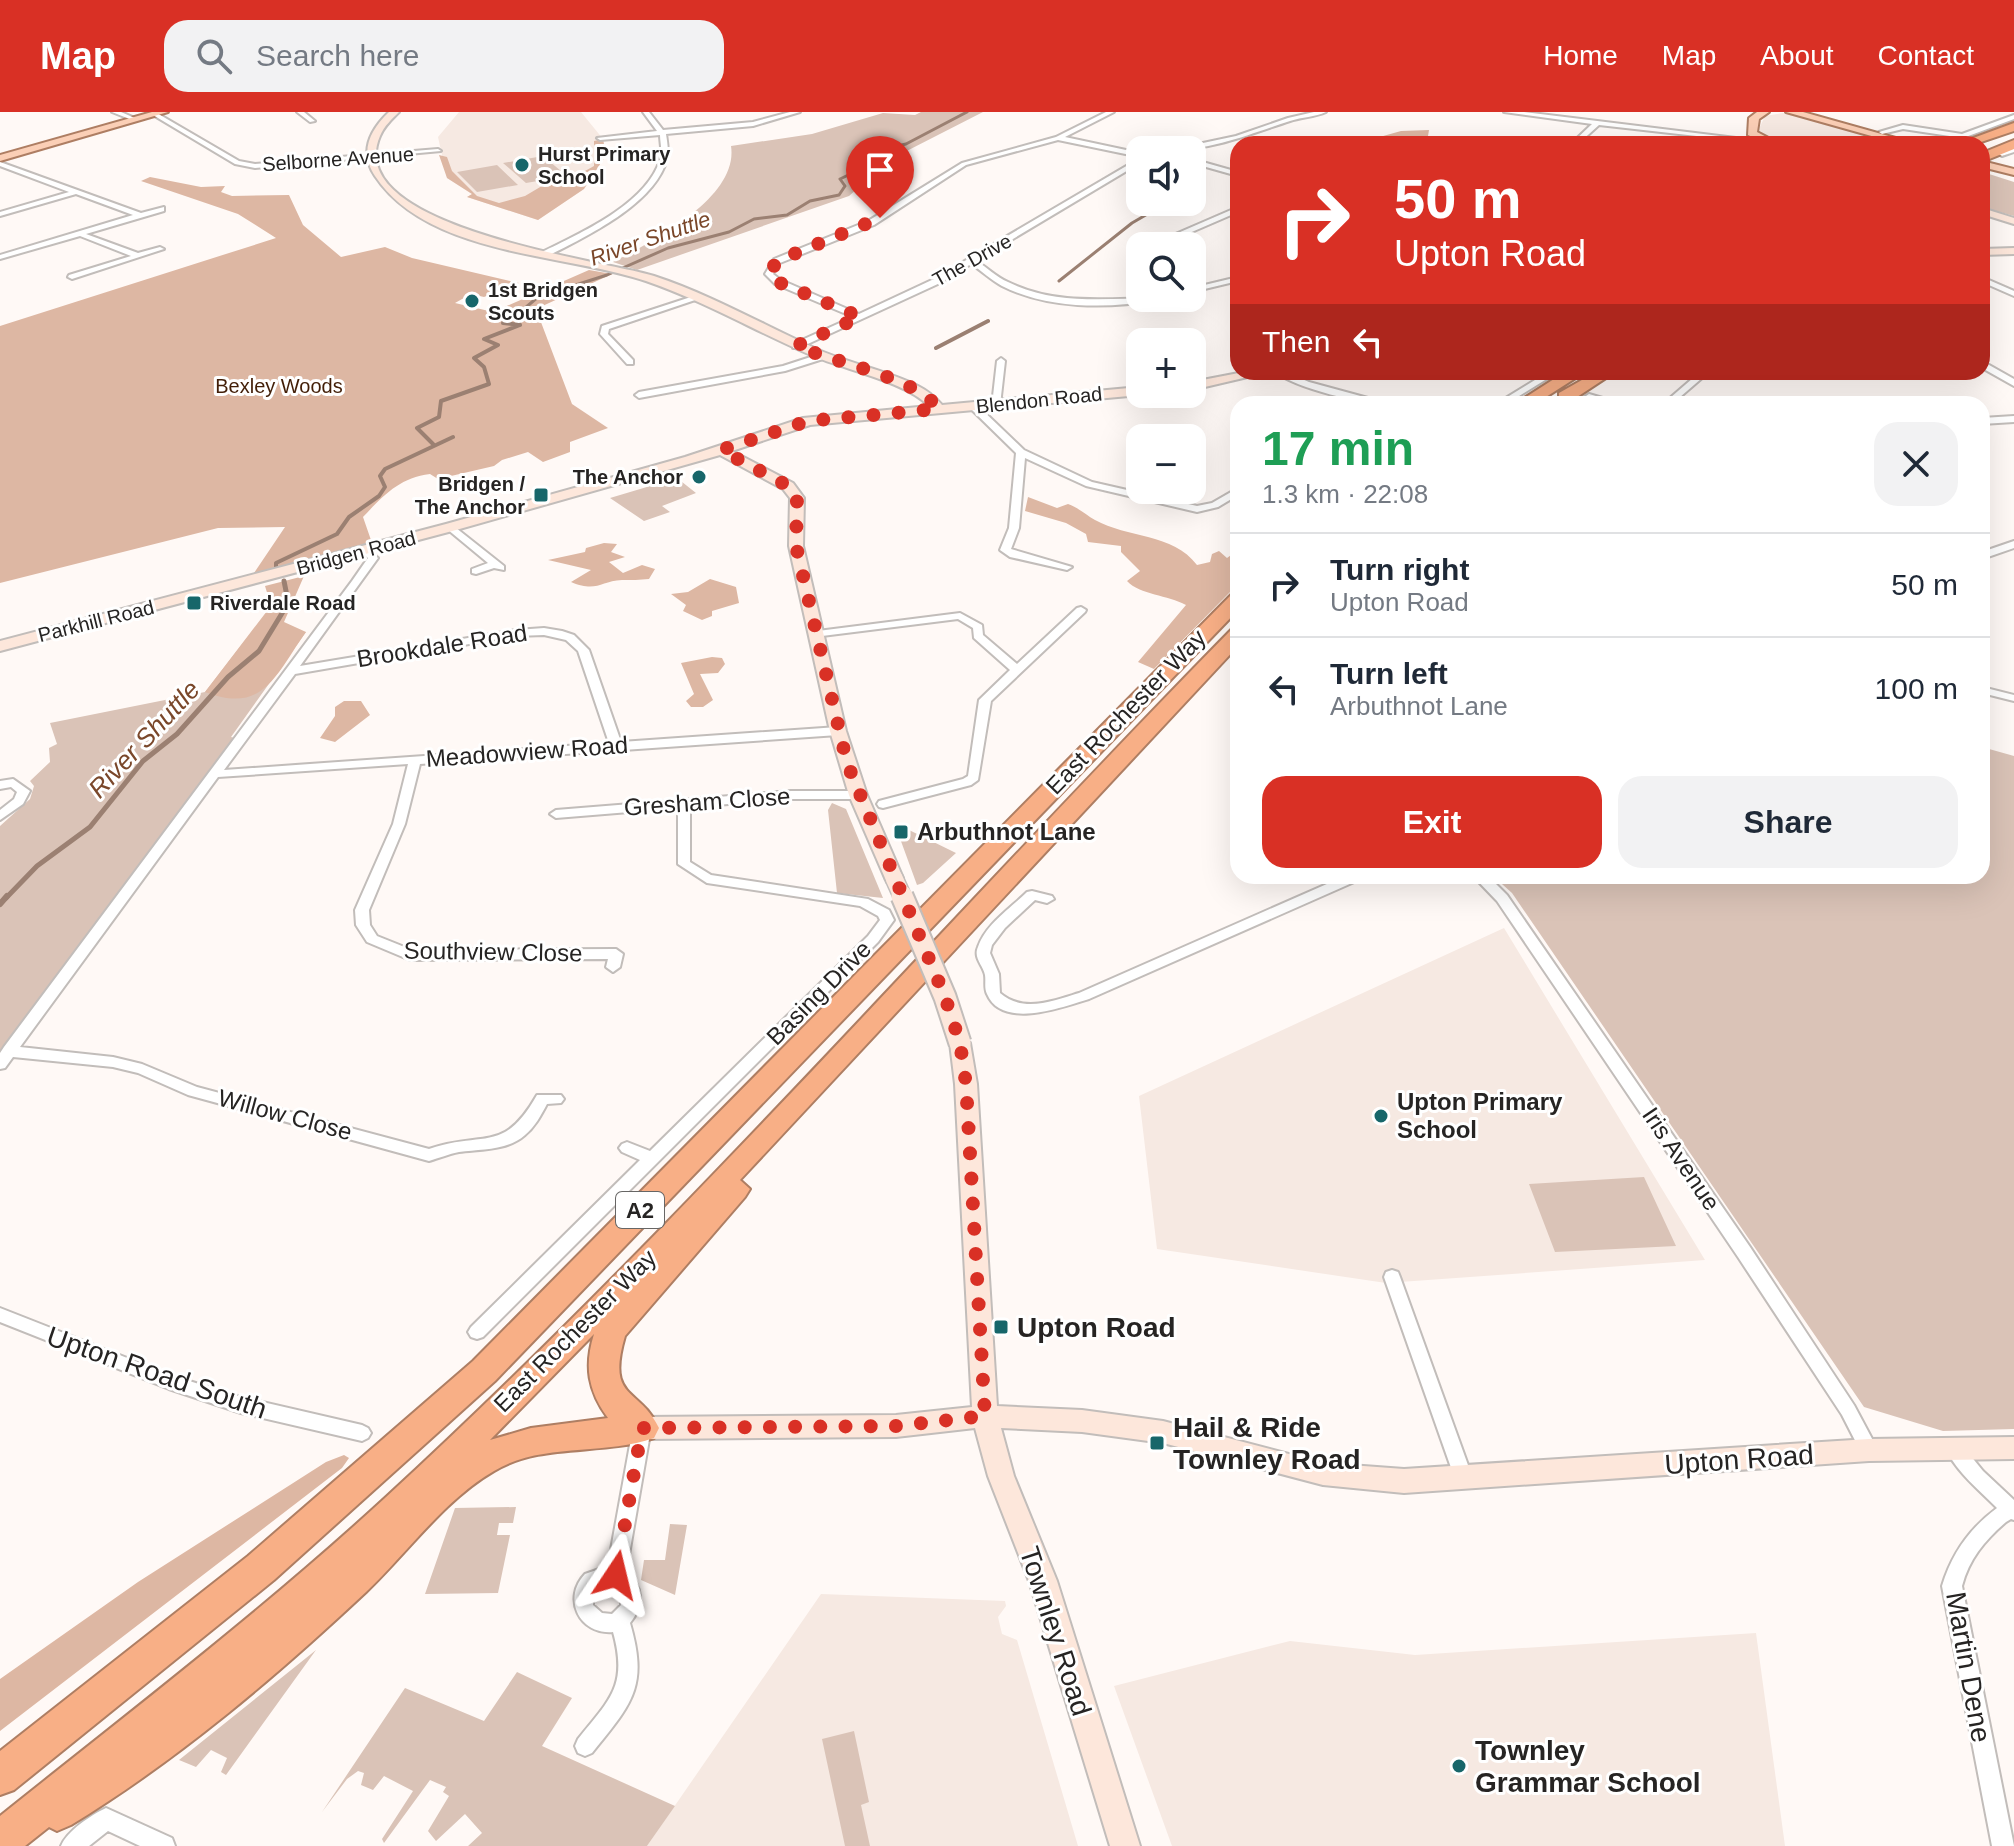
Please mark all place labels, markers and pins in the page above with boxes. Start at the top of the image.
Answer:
pin [846,136,914,218]
place label: Hurst Primary School [538,143,671,188]
marker: Hurst Primary School [513,156,531,174]
place label: 1st Bridgen Scouts [488,279,598,324]
marker: 1st Bridgen Scouts [463,292,481,310]
place label: The Anchor [573,466,683,488]
marker: The Anchor [690,468,708,486]
place label: Bridgen / The Anchor [415,473,525,518]
marker: Bridgen / The Anchor [532,486,550,504]
place label: Riverdale Road [210,592,356,614]
marker: Riverdale Road [185,594,203,612]
place label: Arbuthnot Lane [917,818,1096,845]
marker: Arbuthnot Lane [892,823,910,841]
place label: Upton Primary School [1397,1088,1563,1143]
marker: Upton Primary School [1372,1107,1390,1125]
place label: Upton Road [1017,1312,1176,1343]
marker: Upton Road [992,1318,1010,1336]
place label: Hail & Ride Townley Road [1173,1412,1361,1475]
marker: Hail & Ride Townley Road [1148,1434,1166,1452]
place label: Townley Grammar School [1475,1735,1701,1798]
marker: Townley Grammar School [1450,1757,1468,1775]

